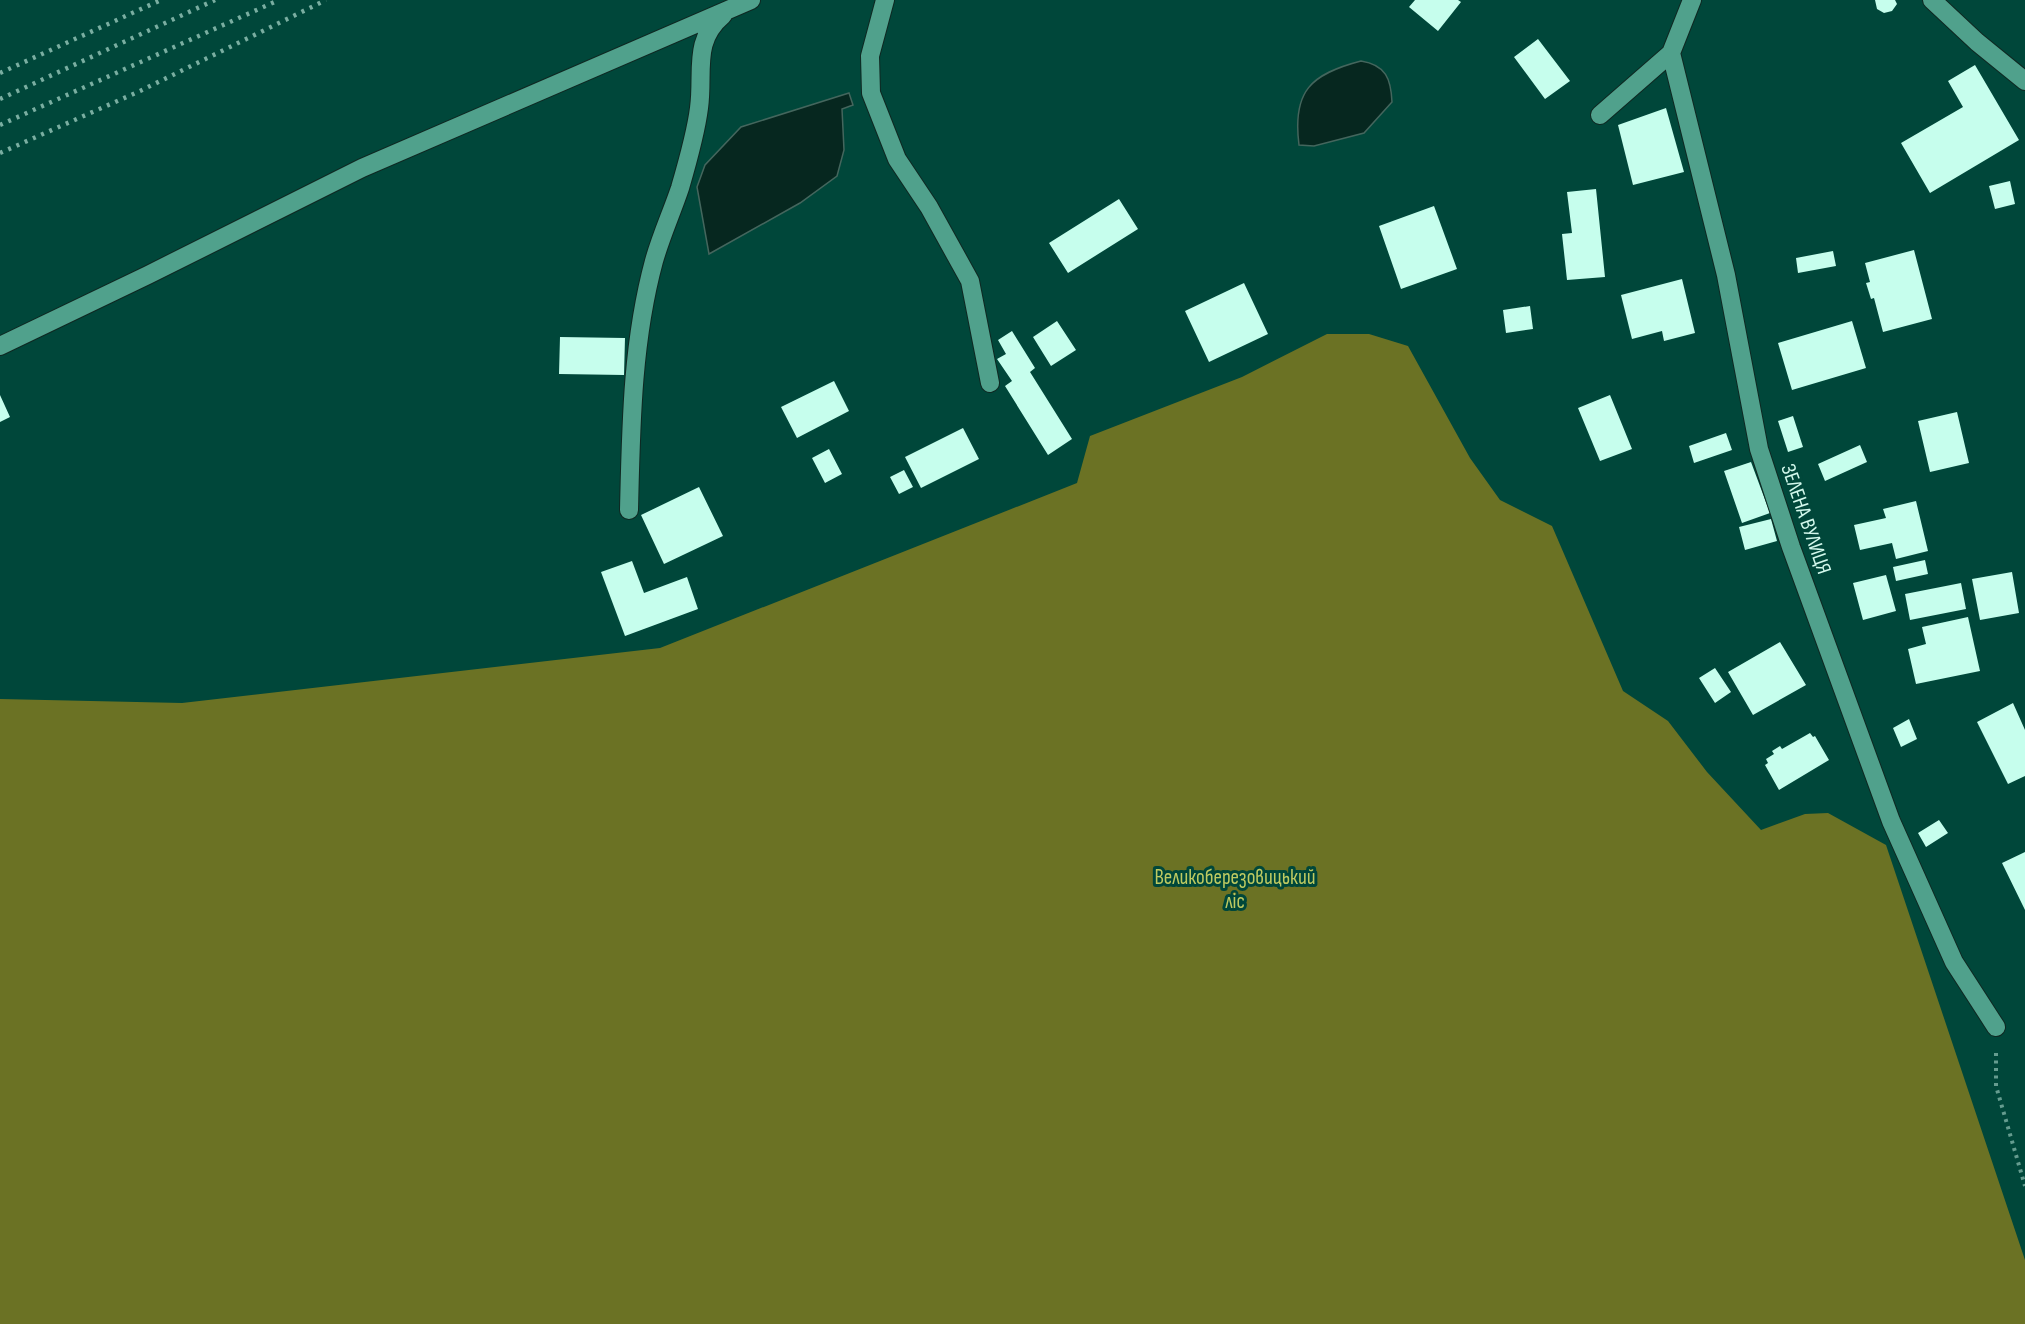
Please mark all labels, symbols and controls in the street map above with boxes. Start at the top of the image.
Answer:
street label: ЗЕЛЕНА ВУЛИЦЯ [1775,461,1837,577]
park label: Великоберезовицький ліс [1154,865,1316,914]

